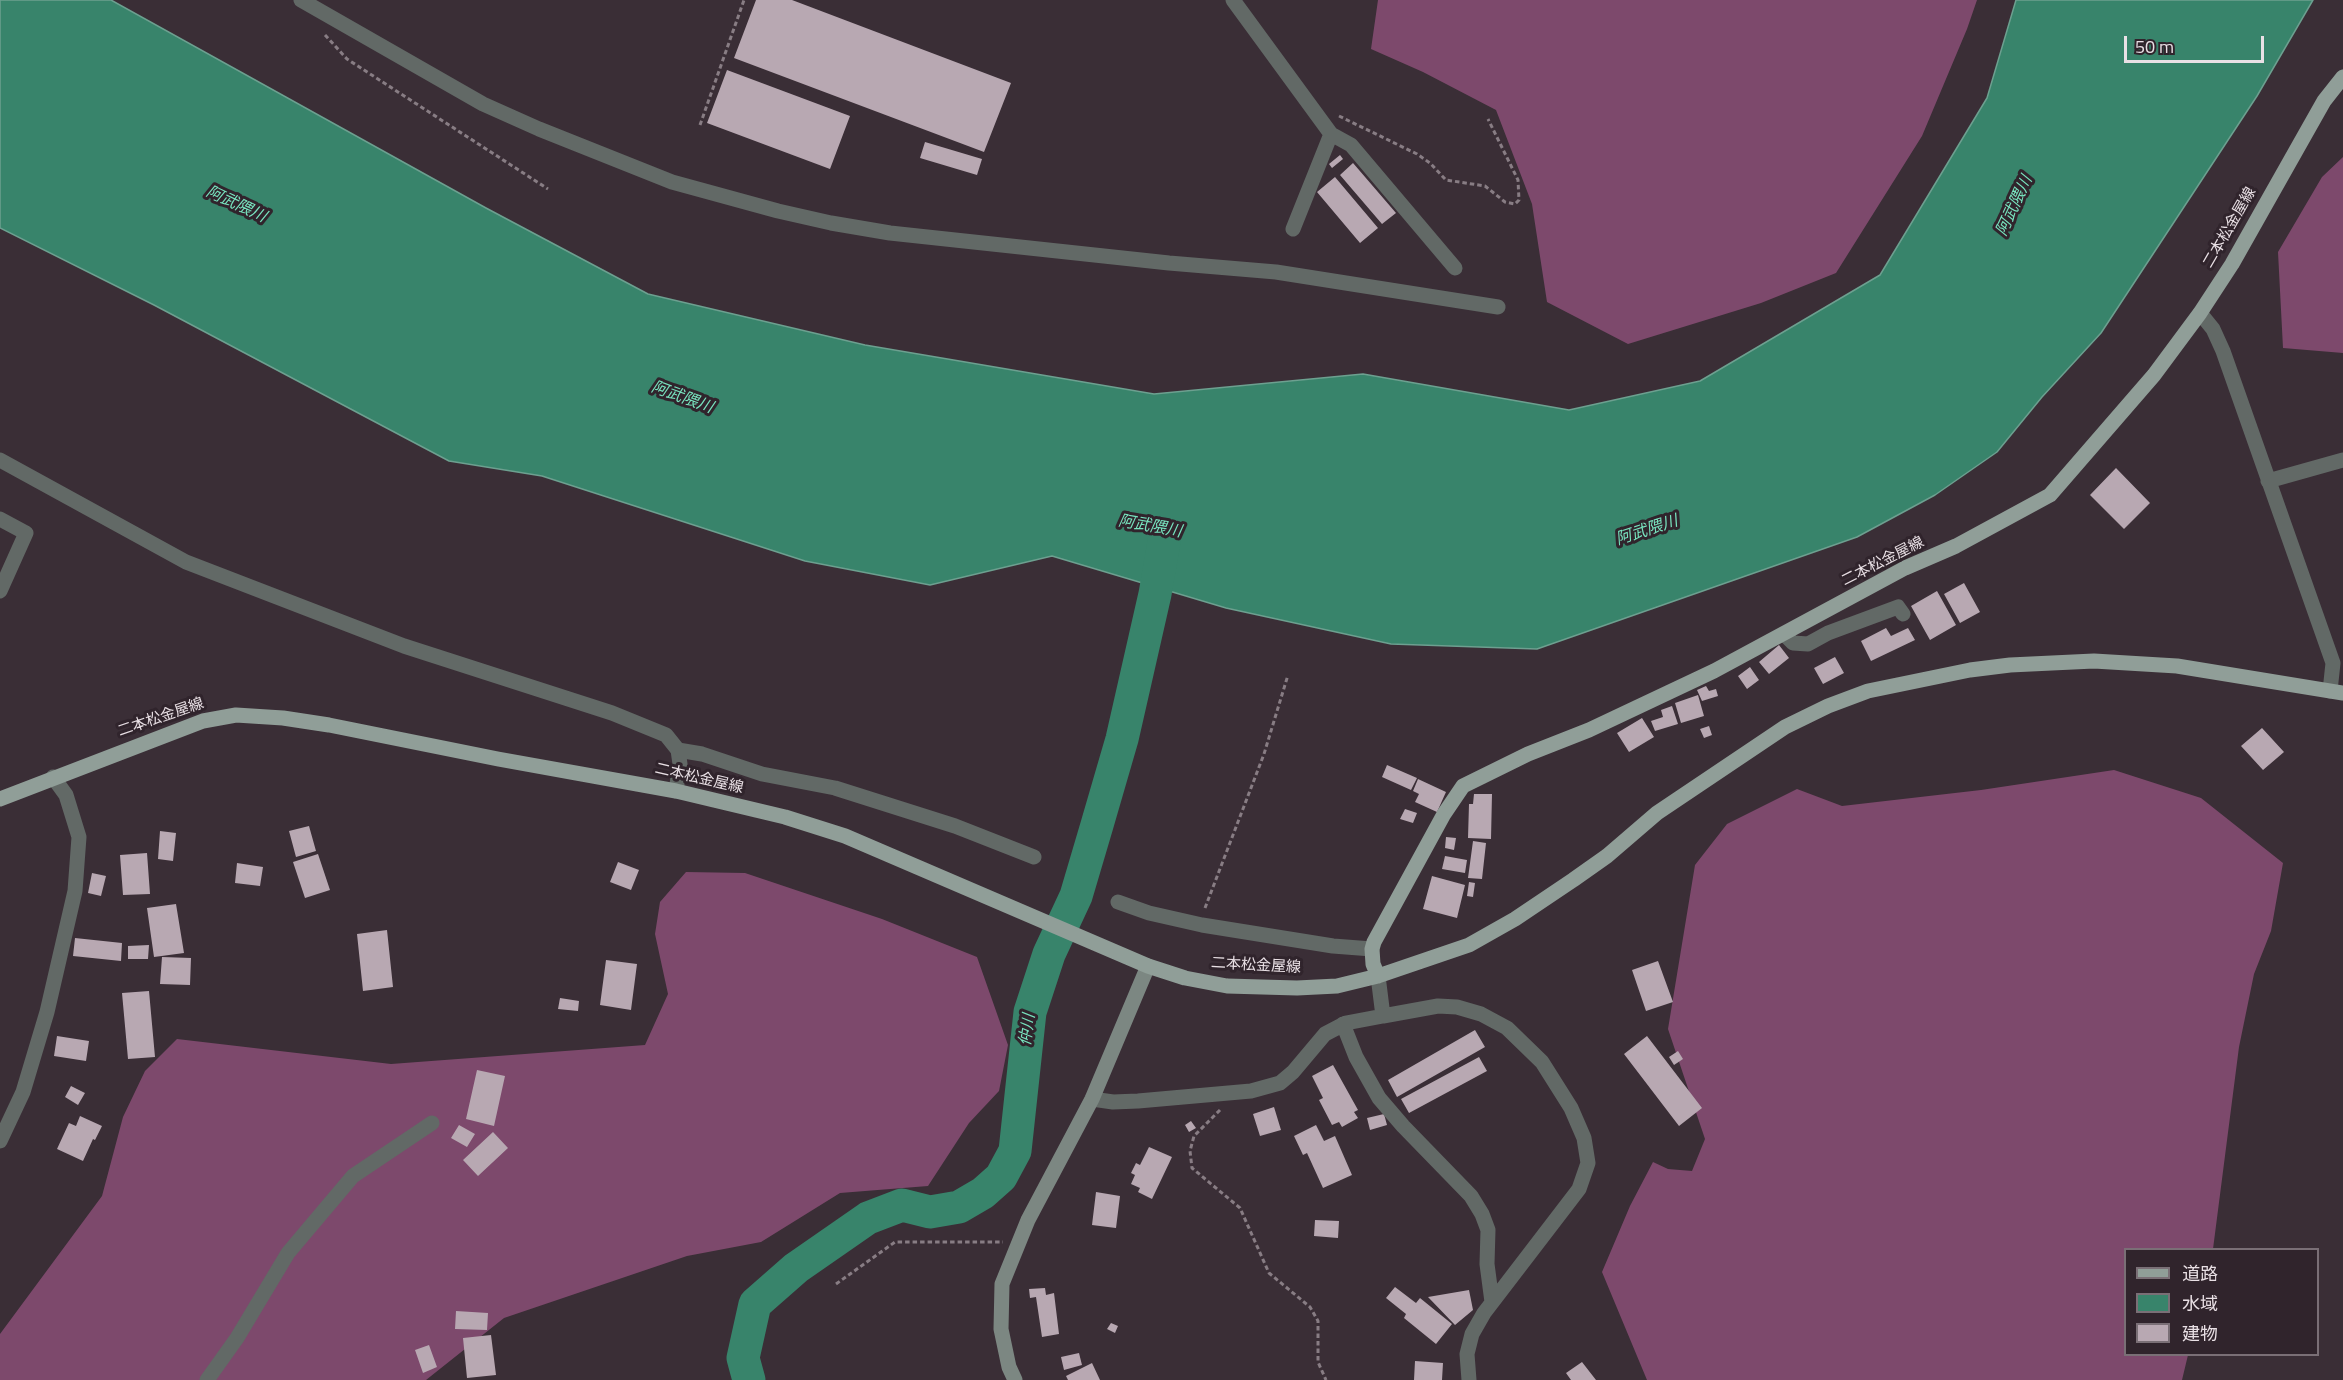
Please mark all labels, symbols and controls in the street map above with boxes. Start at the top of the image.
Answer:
scale bar [2127,24,2266,62]
text: 50 m [2135,33,2174,60]
water label: 阿武隈川 [1993,173,2037,239]
water label: 阿武隈川 [203,183,269,227]
street label: 二本松金屋線 [2200,185,2260,271]
water label: 阿武隈川 [649,378,715,418]
water label: 阿武隈川 [1117,512,1183,542]
water label: 阿武隈川 [1614,512,1680,550]
street label: 二本松金屋線 [1839,534,1927,590]
street label: 二本松金屋線 [116,695,206,741]
street label: 二本松金屋線 [653,760,745,798]
street label: 二本松金屋線 [1211,955,1301,977]
water label: 仲川 [1016,1013,1040,1047]
legend [2124,1248,2319,1356]
text: 道路 [2182,1260,2218,1287]
text: 水域 [2182,1290,2218,1317]
text: 建物 [2182,1320,2218,1347]

